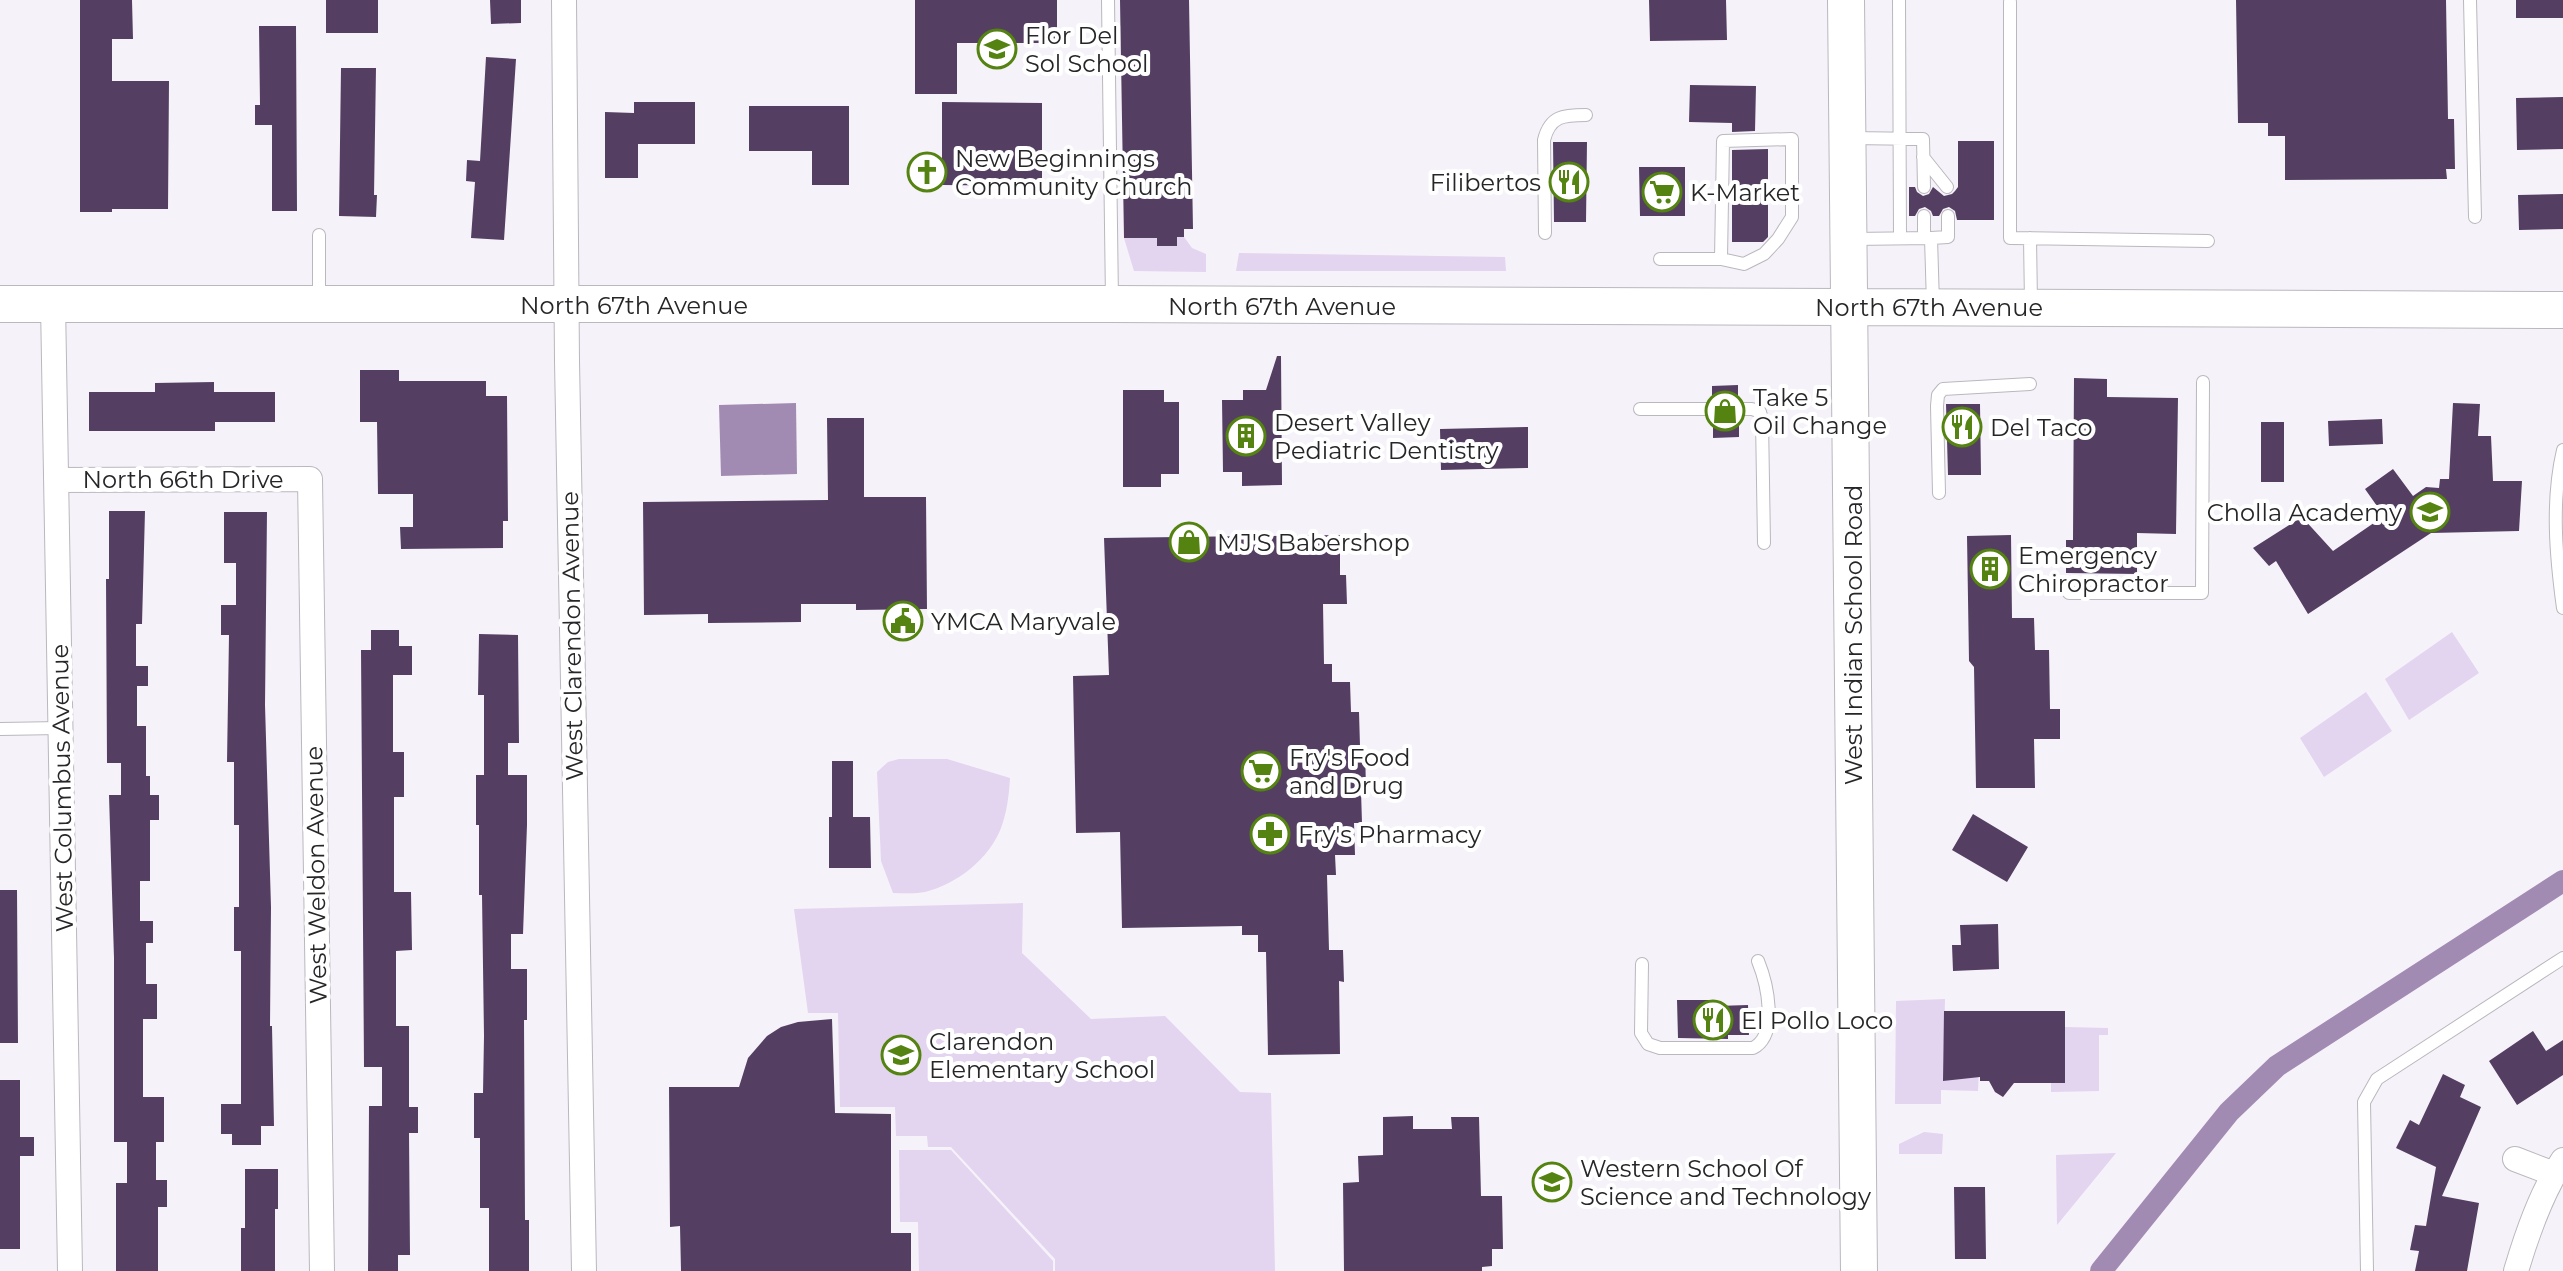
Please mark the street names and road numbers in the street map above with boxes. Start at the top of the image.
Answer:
street label: North 67th Avenue [520,291,748,320]
street label: North 67th Avenue [1168,292,1396,321]
street label: North 67th Avenue [1815,293,2043,322]
street label: North 66th Drive [82,465,284,494]
street label: West Indian School Road [1839,485,1868,785]
street label: West Clarendon Avenue [555,491,589,781]
street label: West Columbus Avenue [45,644,79,932]
street label: West Weldon Avenue [299,746,333,1004]

